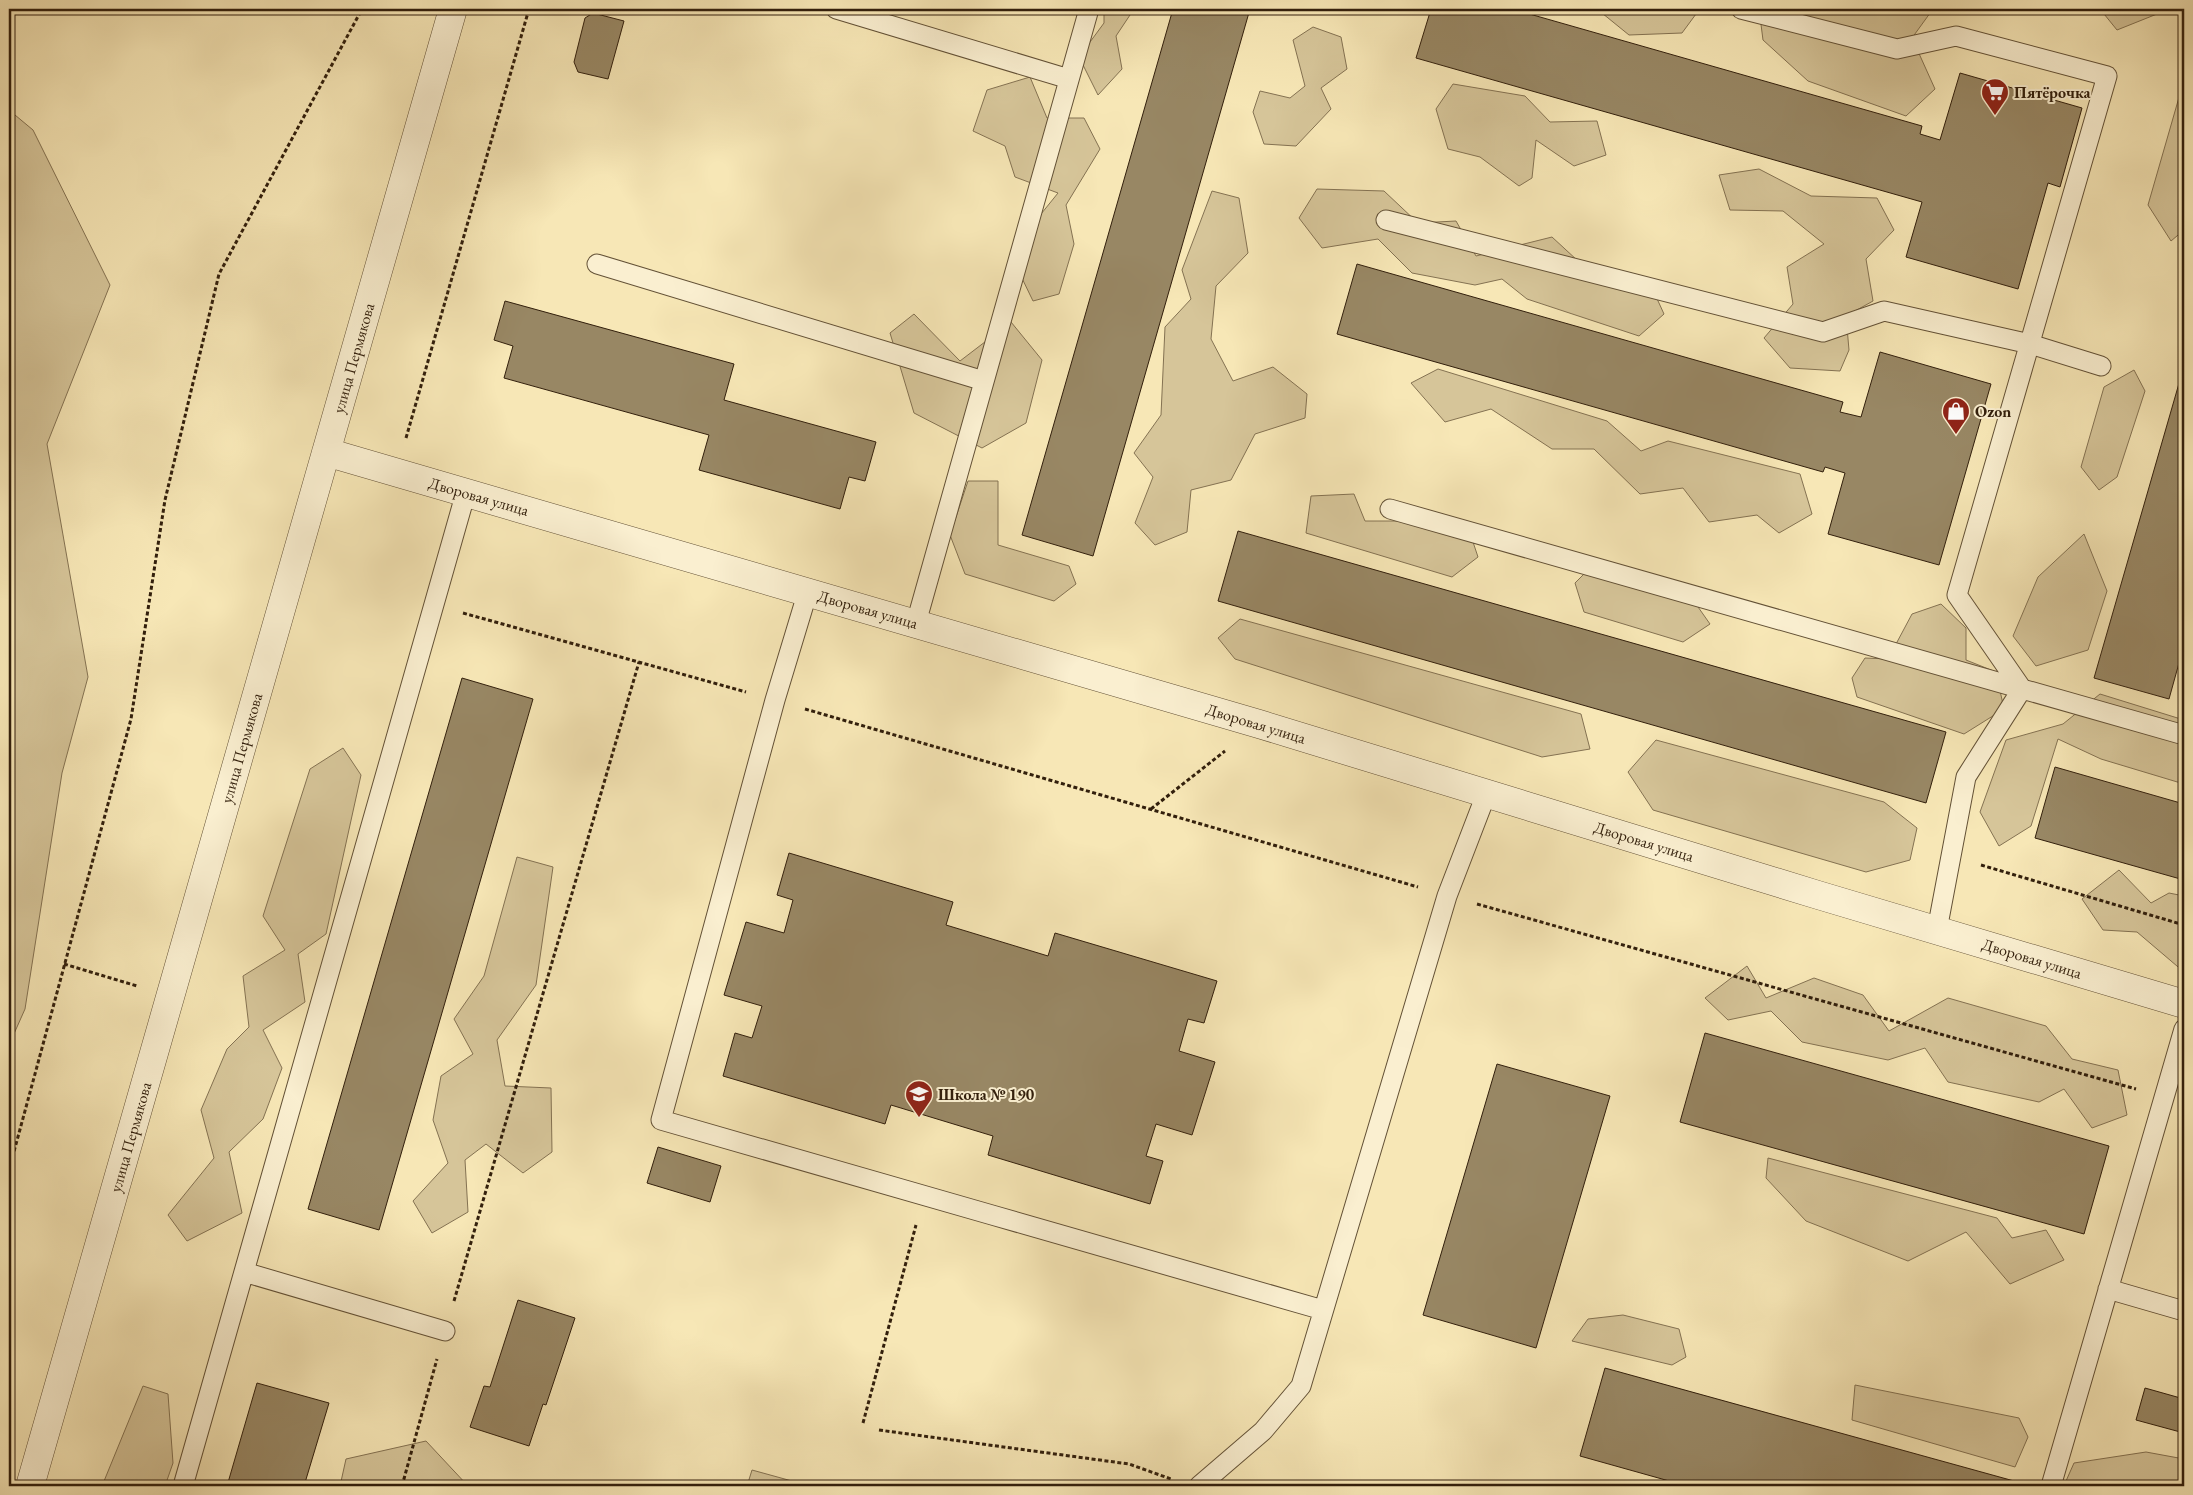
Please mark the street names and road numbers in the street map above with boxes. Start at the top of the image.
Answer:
street label: улица Пермякова [328,300,379,416]
street label: Дворовая улица [426,472,532,521]
street label: Дворовая улица [815,585,921,634]
street label: улица Пермякова [216,690,267,806]
street label: Дворовая улица [1203,698,1309,749]
street label: Дворовая улица [1591,816,1697,867]
street label: Дворовая улица [1979,933,2085,984]
street label: улица Пермякова [105,1079,156,1195]

